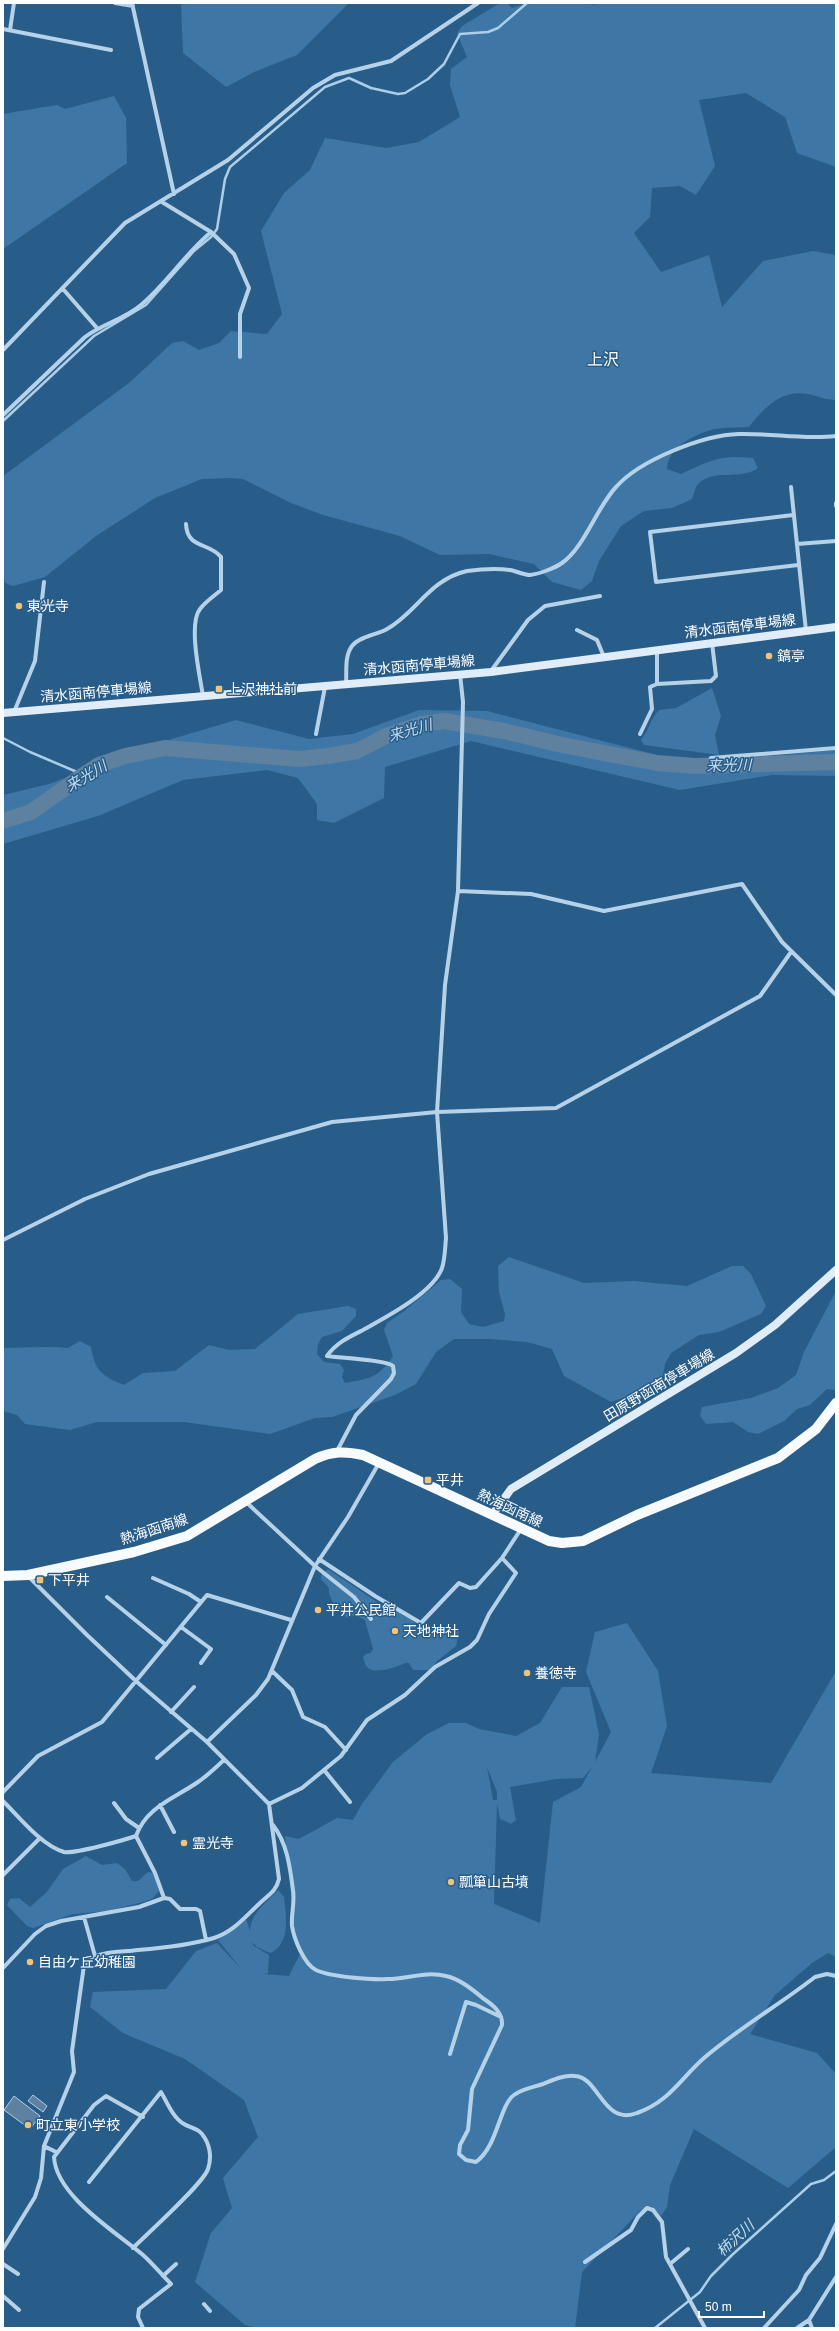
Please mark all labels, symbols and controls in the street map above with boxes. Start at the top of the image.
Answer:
district label: 上沢 [587,351,619,368]
place label: 東光寺 [27,598,69,614]
marker: 東光寺 [14,601,24,611]
street label: 清水函南停車場線 [683,611,797,641]
place label: 鎬亭 [777,648,805,664]
marker: 鎬亭 [764,651,774,661]
street label: 清水函南停車場線 [363,652,475,678]
street label: 清水函南停車場線 [40,679,152,705]
place label: 上沢神社前 [227,681,297,697]
marker: 上沢神社前 [214,684,224,694]
water label: 来光川 [386,715,436,744]
water label: 来光川 [62,756,111,795]
water label: 来光川 [706,756,754,774]
street label: 田原野函南停車場線 [601,1346,717,1424]
place label: 平井 [436,1472,464,1488]
marker: 平井 [423,1475,433,1485]
street label: 熱海函南線 [475,1486,545,1530]
street label: 熱海函南線 [118,1511,190,1547]
place label: 下平井 [48,1572,90,1588]
marker: 下平井 [35,1575,45,1585]
place label: 平井公民館 [326,1602,396,1618]
marker: 平井公民館 [313,1605,323,1615]
place label: 天地神社 [403,1623,459,1639]
marker: 天地神社 [390,1626,400,1636]
place label: 養徳寺 [535,1665,577,1681]
marker: 養徳寺 [522,1668,532,1678]
place label: 霊光寺 [192,1835,234,1851]
marker: 霊光寺 [179,1838,189,1848]
place label: 瓢箪山古墳 [459,1874,529,1890]
marker: 瓢箪山古墳 [446,1877,456,1887]
place label: 自由ケ丘幼稚園 [38,1954,136,1970]
marker: 自由ケ丘幼稚園 [25,1957,35,1967]
place label: 町立東小学校 [36,2117,120,2133]
marker: 町立東小学校 [23,2120,33,2130]
water label: 柿沢川 [713,2215,759,2260]
scale bar [699,2293,764,2319]
text: 50 m [705,2300,732,2314]

